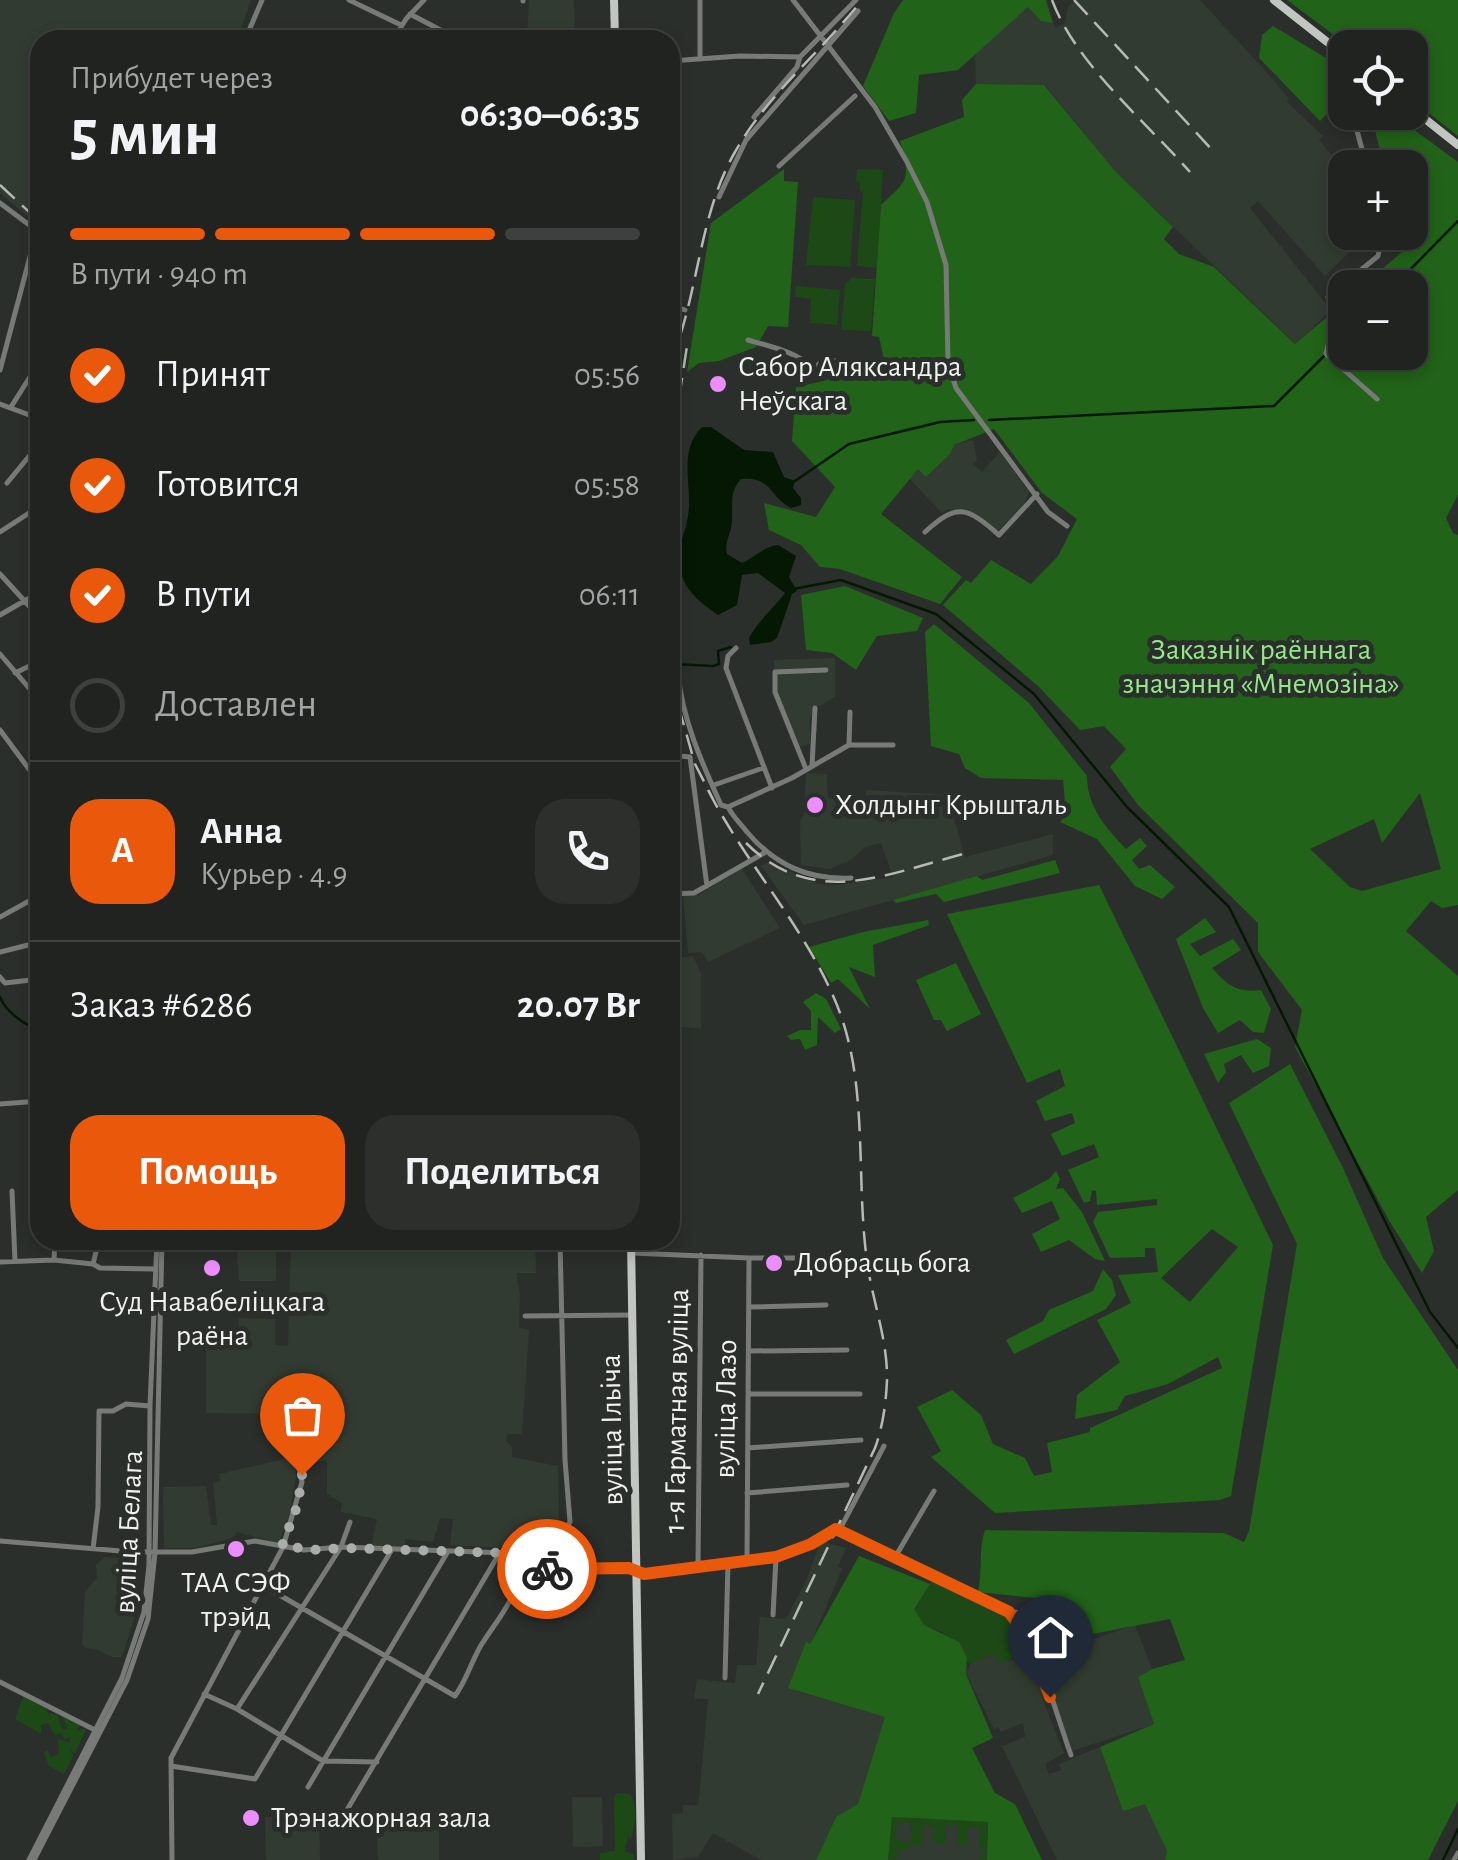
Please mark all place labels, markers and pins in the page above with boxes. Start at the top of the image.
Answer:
place label: Сабор Аляксандра Неўскага [738,352,962,416]
marker: Сабор Аляксандра Неўскага [707,373,729,395]
place label: Холдынг Крышталь [835,790,1067,820]
marker: Холдынг Крышталь [804,794,826,816]
place label: Добрасць бога [794,1248,971,1278]
marker: Добрасць бога [763,1252,785,1274]
marker: Суд Навабеліцкага раёна [201,1257,223,1279]
place label: Суд Навабеліцкага раёна [99,1287,325,1351]
pin [260,1373,345,1476]
marker: ТАА СЭФ трэйд [225,1538,247,1560]
place label: ТАА СЭФ трэйд [181,1568,291,1632]
pin [1008,1595,1093,1698]
place label: Трэнажорная зала [271,1803,491,1833]
marker: Трэнажорная зала [240,1807,262,1829]

